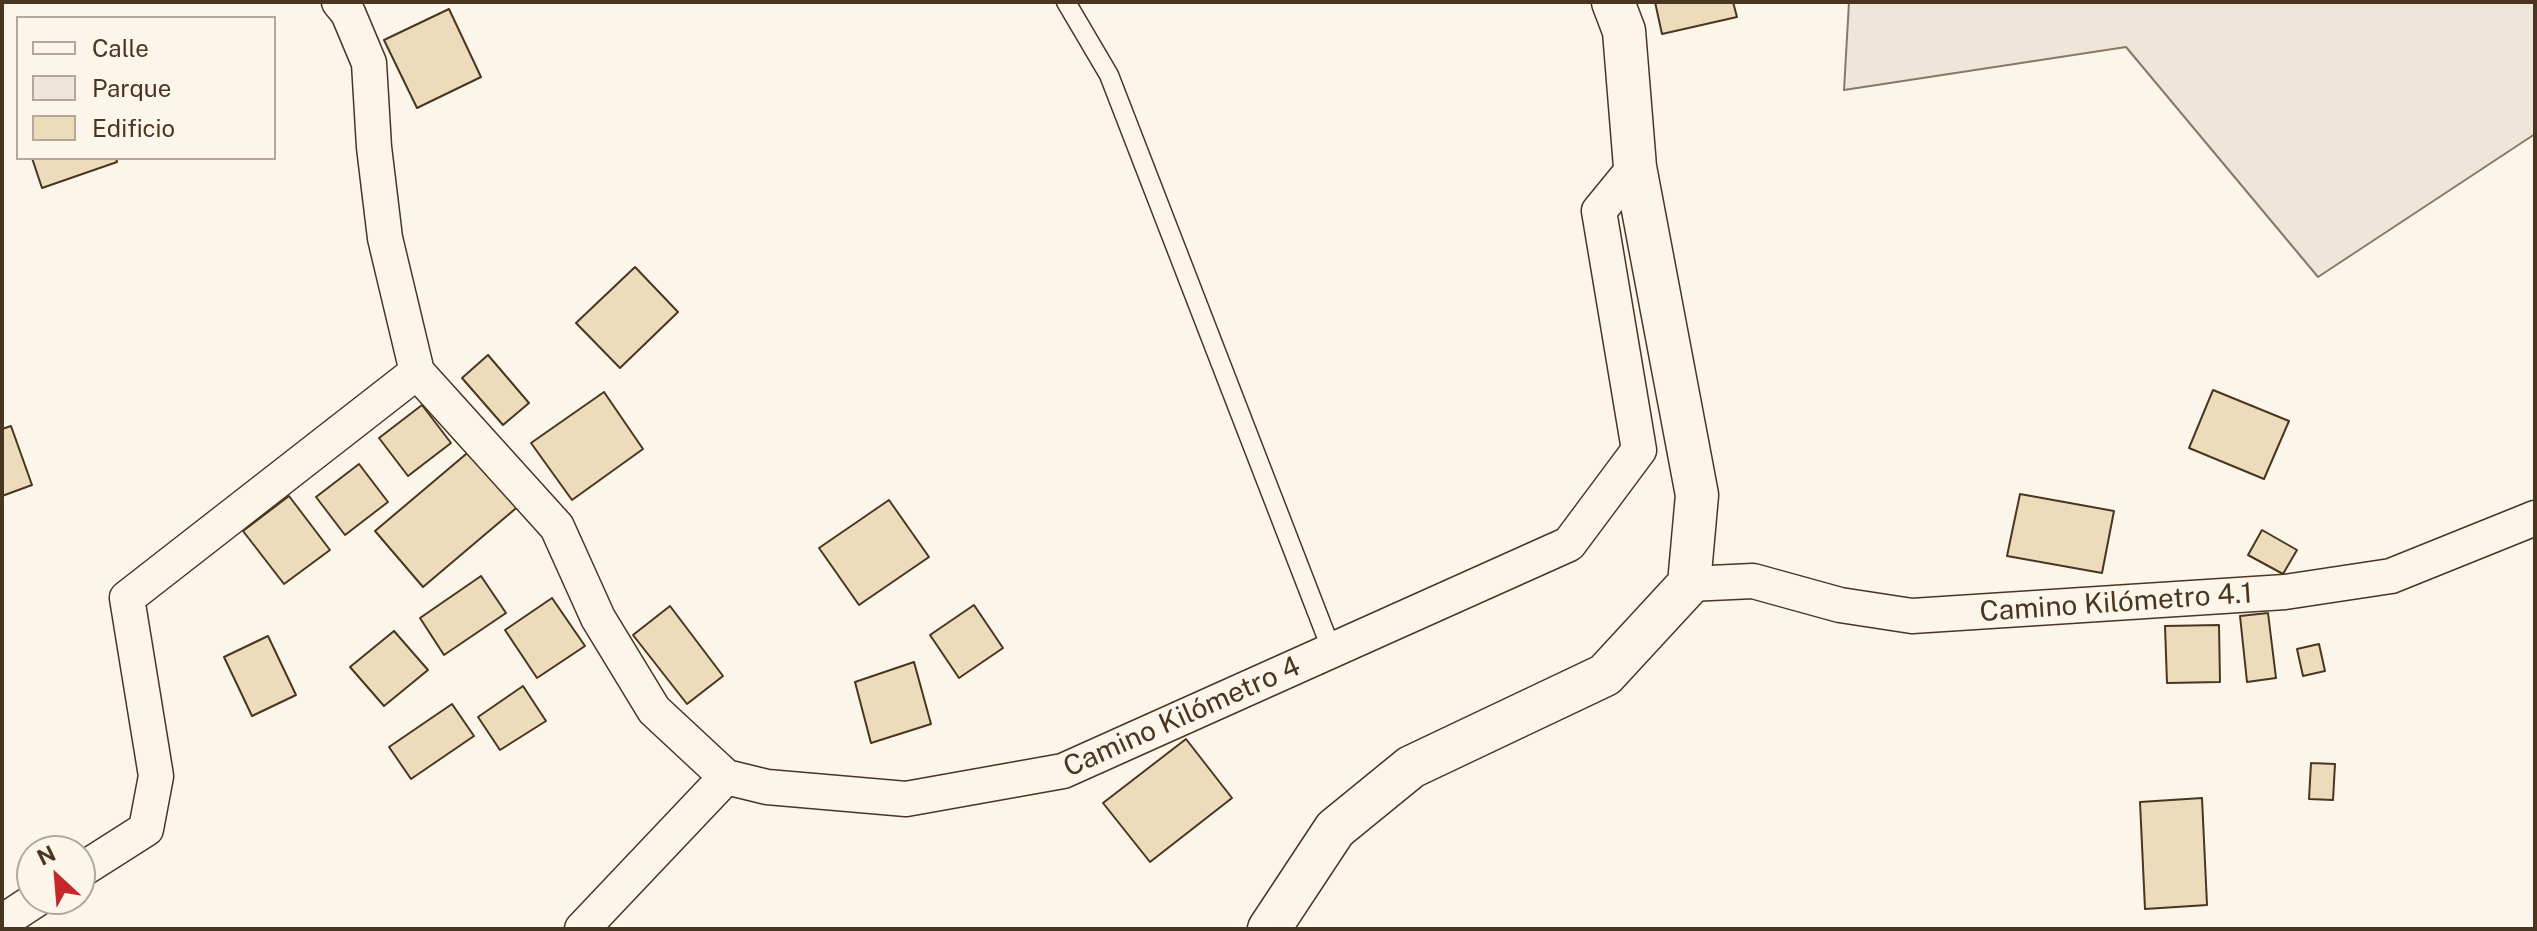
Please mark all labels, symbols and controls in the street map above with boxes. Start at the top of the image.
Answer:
legend [16,16,276,160]
text: Calle [92,34,149,62]
text: Parque [92,74,171,102]
text: Edificio [92,114,175,142]
street label: Camino Kilómetro 4.1 [1978,577,2254,629]
street label: Camino Kilómetro 4 [1058,650,1306,784]
north arrow [16,835,96,915]
text: N [33,840,60,871]

